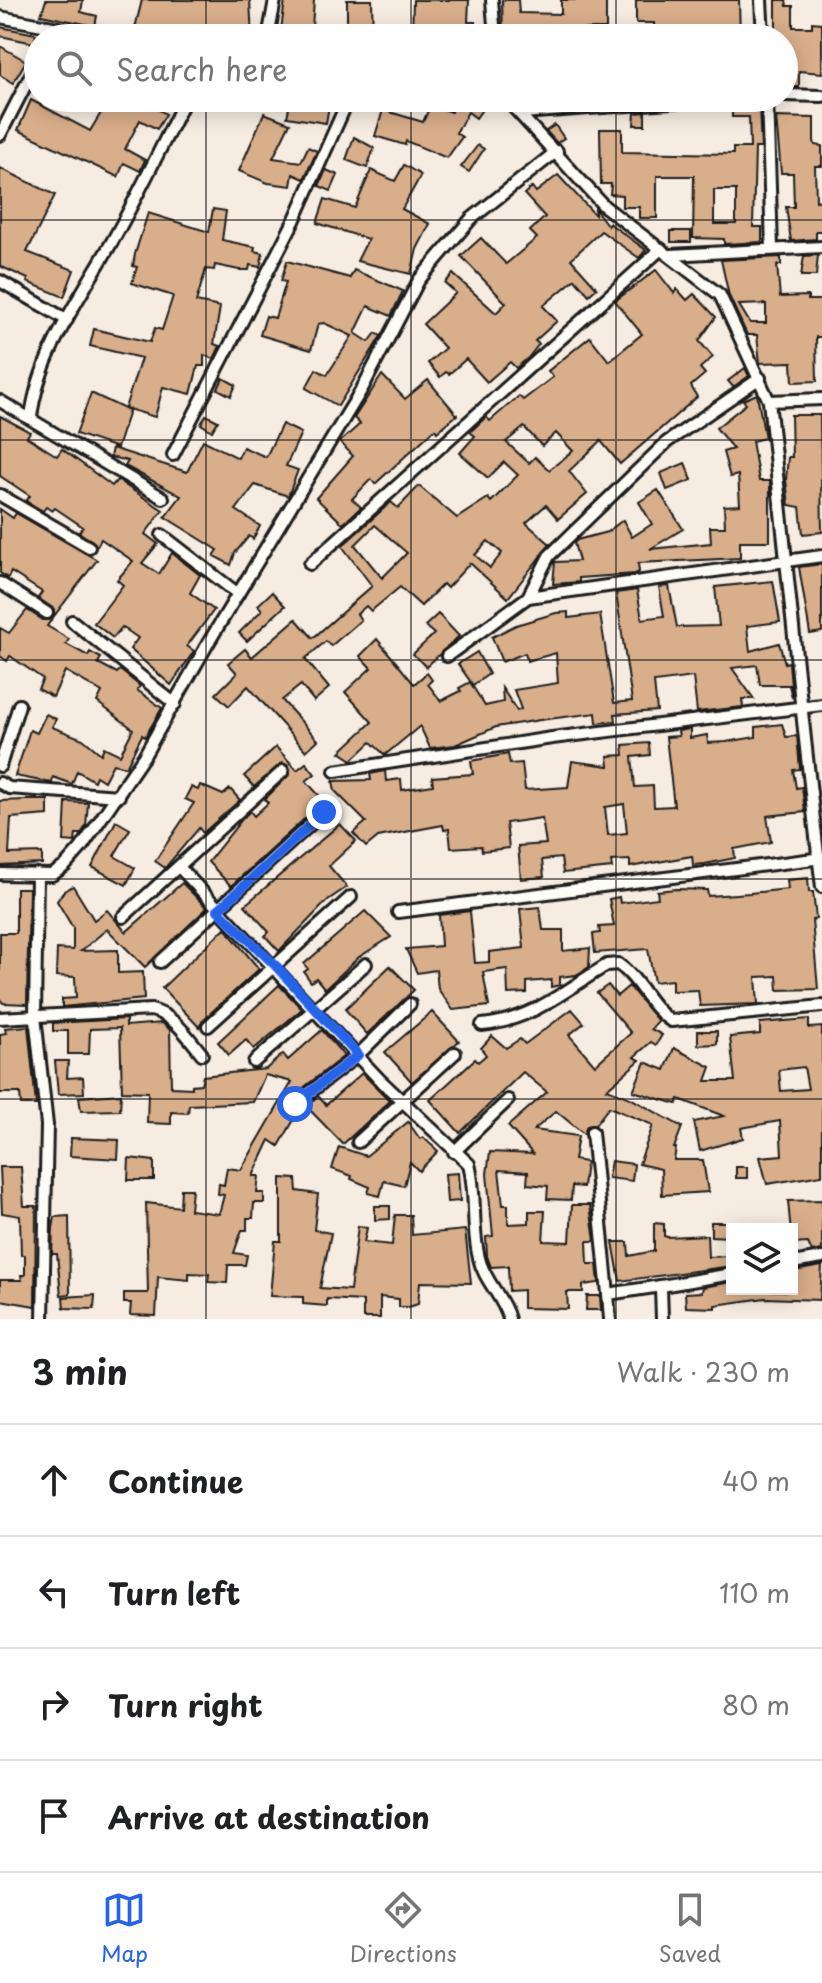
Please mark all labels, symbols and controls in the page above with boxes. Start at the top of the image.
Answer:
search box [24,24,798,112]
icon: search [52,46,96,90]
text: Search here [116,46,288,91]
route end [306,794,342,830]
route start [277,1086,313,1122]
map controls [726,1223,798,1295]
button: layers [726,1223,798,1295]
text: 3 min [32,1345,128,1397]
text: Walk · 230 m [617,1352,790,1391]
icon: ahead [32,1458,76,1502]
text: Continue [108,1458,243,1503]
text: 40 m [722,1461,790,1500]
icon: left [32,1570,76,1614]
text: Turn left [108,1570,240,1615]
text: 110 m [719,1573,790,1612]
icon: right [32,1682,76,1726]
text: Turn right [108,1682,263,1727]
text: 80 m [722,1685,790,1724]
icon: arrive [32,1794,76,1838]
text: Arrive at destination [108,1794,430,1839]
tab: Map [101,1888,148,1969]
tab: Directions [350,1888,457,1969]
tab: Saved [659,1888,721,1969]

